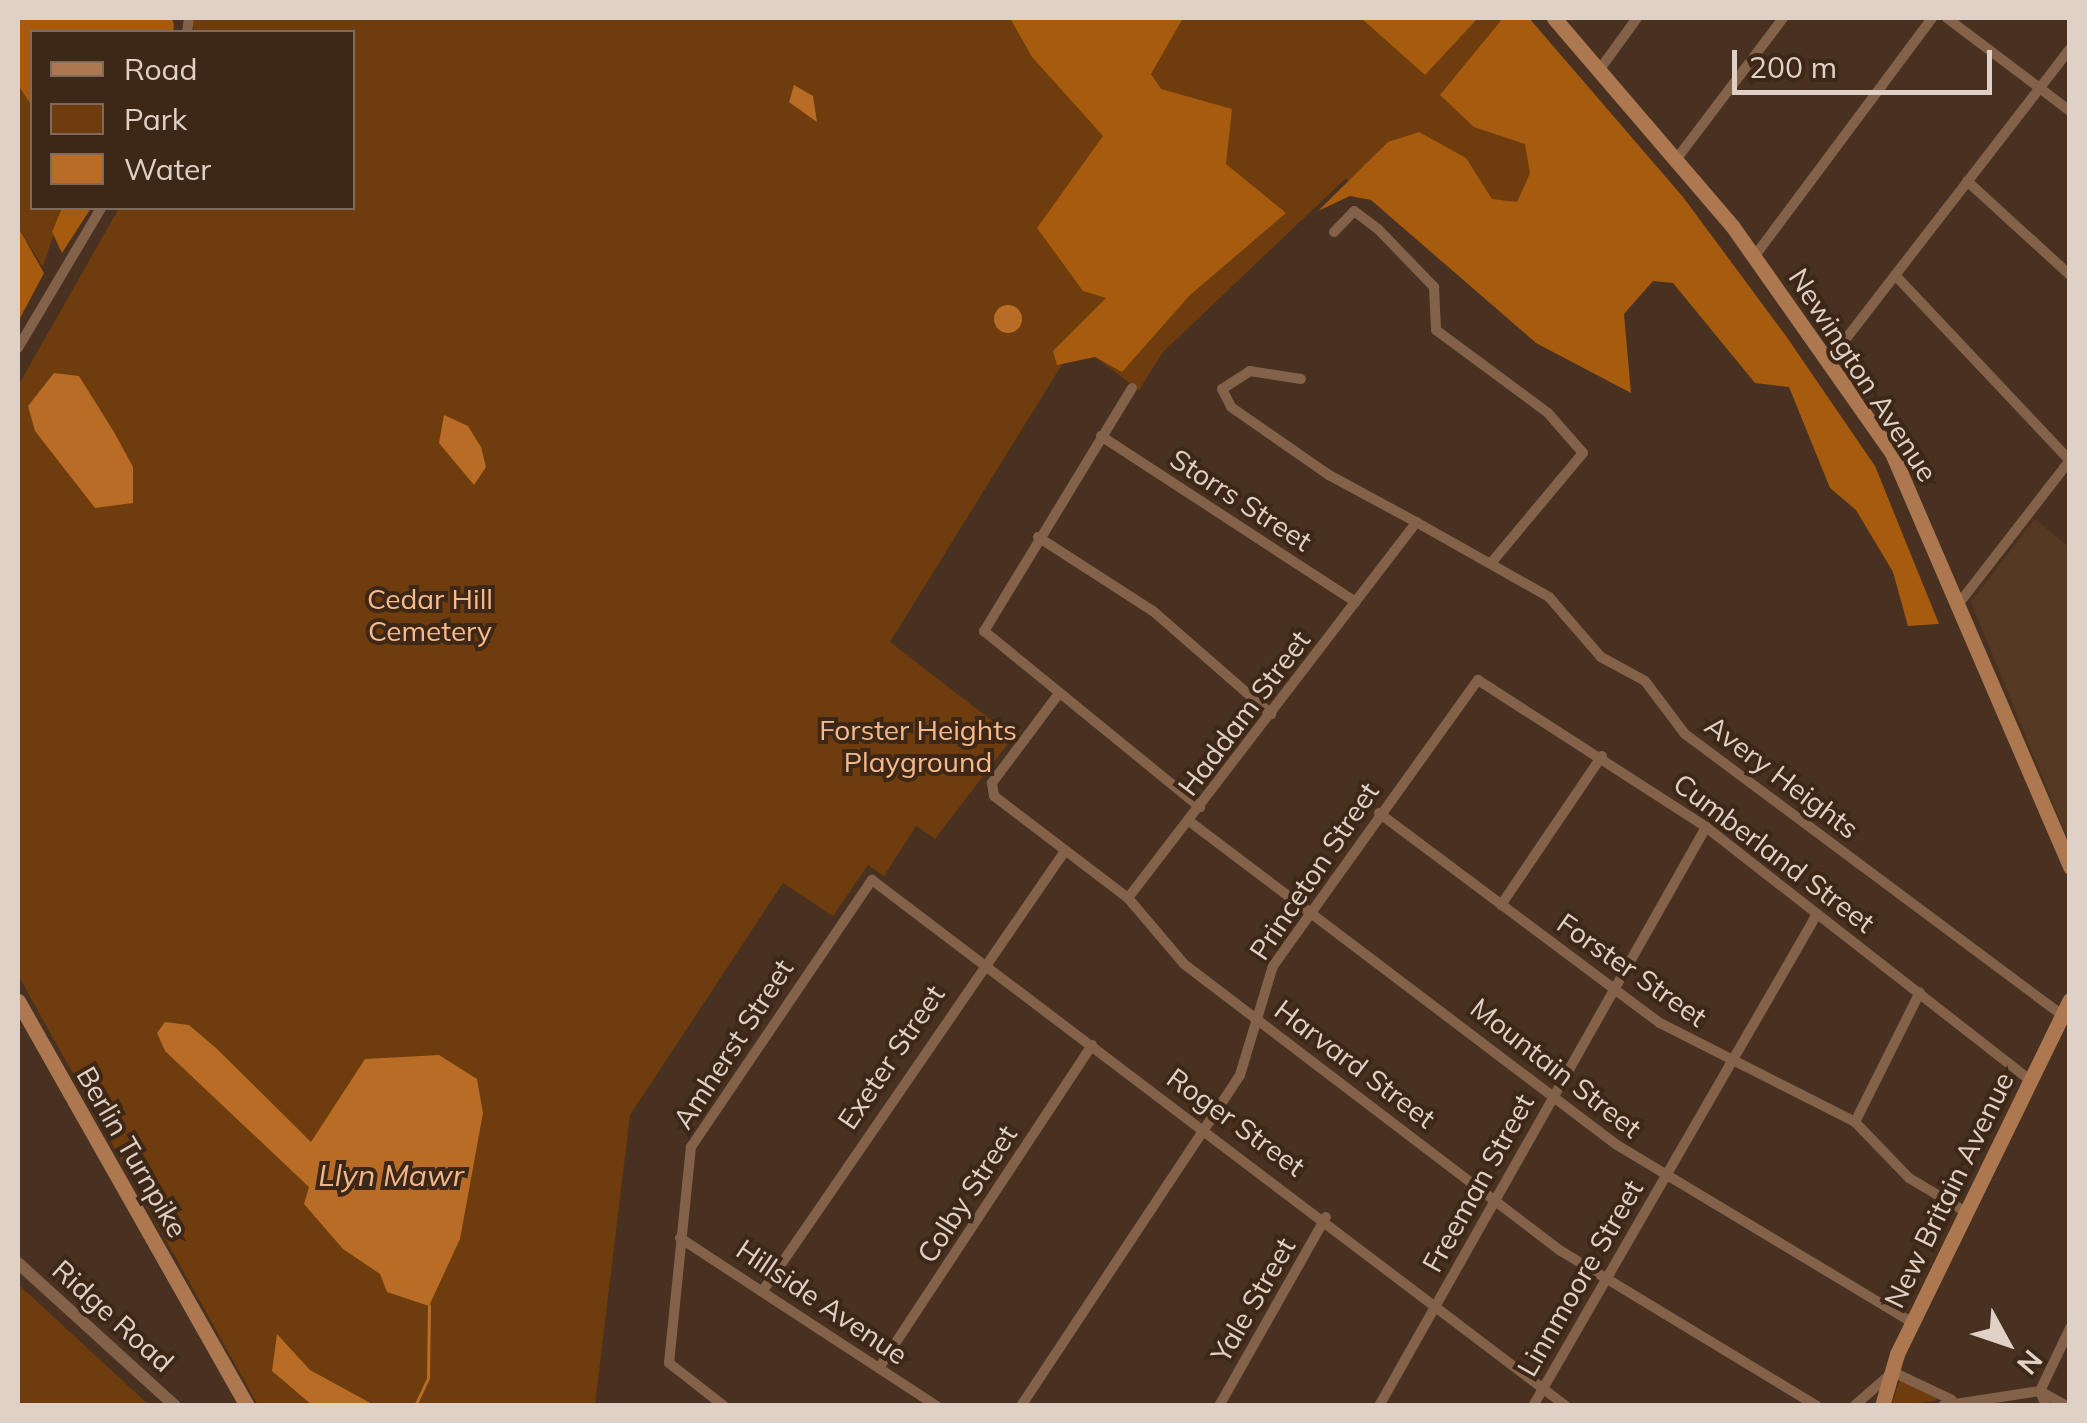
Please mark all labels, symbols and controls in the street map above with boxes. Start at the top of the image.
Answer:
legend [30,30,355,210]
scale bar [1737,30,1997,92]
text: 200 m [1749,48,1837,86]
text: Road [124,50,198,88]
text: Park [124,100,187,138]
text: Water [124,150,211,188]
street label: Newington Avenue [1782,262,1944,488]
street label: Storrs Street [1164,442,1318,558]
park label: Cedar Hill Cemetery [367,582,493,648]
street label: Haddam Street [1171,624,1317,802]
street label: Avery Heights [1699,708,1865,846]
park label: Forster Heights Playground [819,713,1017,779]
street label: Cumberland Street [1667,766,1881,940]
street label: Princeton Street [1242,776,1386,966]
street label: Forster Street [1551,906,1713,1034]
street label: Amherst Street [666,953,800,1135]
street label: Exeter Street [831,979,951,1135]
street label: Mountain Street [1464,991,1648,1145]
street label: Harvard Street [1268,993,1442,1135]
street label: Berlin Turnpike [69,1061,195,1243]
street label: Roger Street [1161,1061,1311,1183]
street label: New Britain Avenue [1877,1067,2021,1313]
street label: Freeman Street [1415,1088,1541,1278]
street label: Colby Street [910,1119,1024,1269]
water label: Llyn Mawr [318,1157,464,1193]
street label: Linnmoore Street [1510,1174,1650,1382]
street label: Hillside Avenue [730,1232,914,1372]
street label: Yale Street [1204,1232,1302,1368]
street label: Ridge Road [46,1253,180,1379]
north arrow [1957,1293,2057,1393]
text: N [2010,1343,2051,1382]

